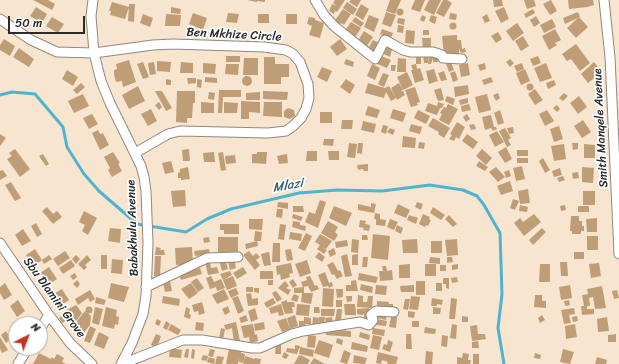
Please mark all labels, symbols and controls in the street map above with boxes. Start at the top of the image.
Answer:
scale bar [10,8,87,34]
text: 50 m [15,12,42,34]
street label: Ben Mkhize Circle [186,25,282,45]
street label: Smith Manqele Avenue [591,68,611,188]
water label: Mlazi [272,176,304,196]
street label: Babakhulu Avenue [124,179,142,277]
street label: Sbu Dlamini Grove [20,255,88,341]
north arrow [8,316,48,356]
text: N [27,318,45,337]

